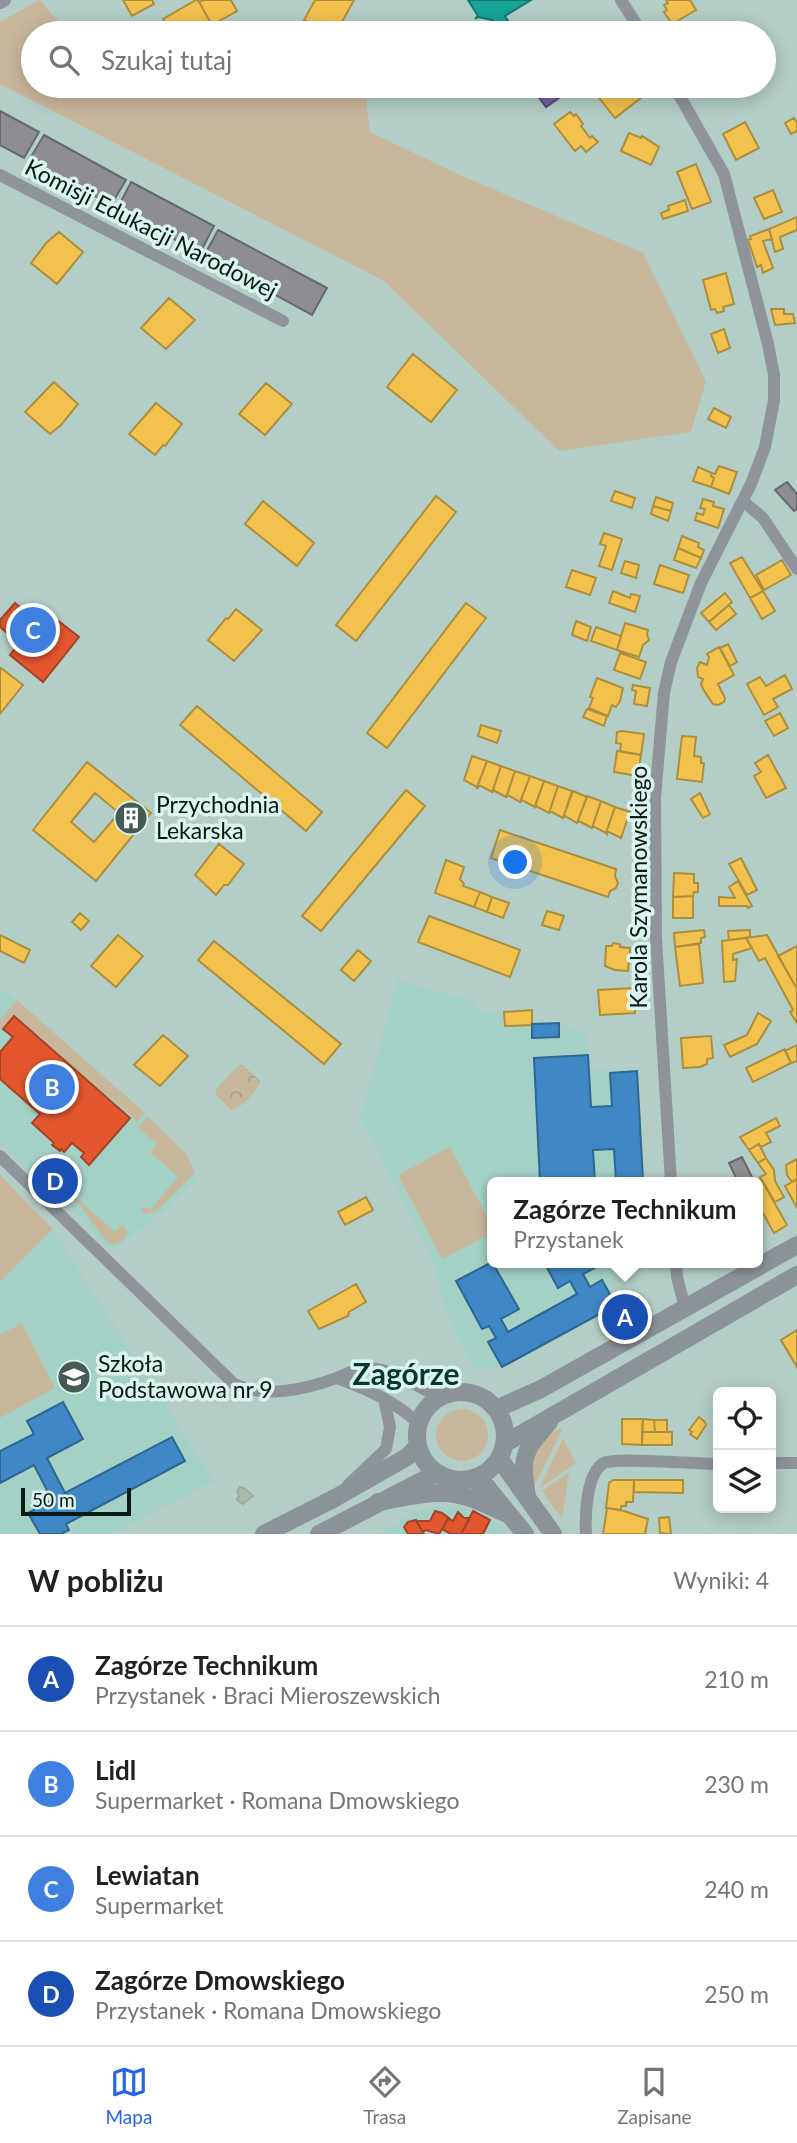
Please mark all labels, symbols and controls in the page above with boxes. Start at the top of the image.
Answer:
search box [21,21,776,98]
icon: search [45,41,83,79]
text: Szukaj tutaj [101,44,232,76]
street label: Komisji Edukacji Narodowej [21,152,282,304]
pin: C [10,604,56,656]
street label: Karola Szymanowskiego [624,766,652,1008]
place label: Przychodnia Lekarska [156,790,279,844]
building icon: Przychodnia Lekarska [112,799,150,837]
your location [498,845,532,879]
pin: B [29,1061,75,1113]
pin: D [32,1155,78,1207]
popup [487,1177,763,1268]
text: Zagórze Technikum [513,1193,737,1225]
text: Przystanek [513,1225,624,1253]
pin: A [602,1291,648,1343]
place label: Szkoła Podstawowa nr 9 [98,1349,273,1403]
district label: Zagórze [353,1355,459,1391]
school or university icon: Szkoła Podstawowa nr 9 [55,1358,93,1396]
map controls [713,1387,776,1513]
button: locate [713,1387,776,1450]
button: layers [713,1450,776,1513]
scale bar [21,1485,131,1517]
text: 50 m [32,1488,75,1511]
text: W pobliżu [28,1562,164,1598]
text: Wyniki: 4 [673,1566,769,1594]
text: Zagórze Technikum [95,1649,318,1681]
text: A [43,1665,59,1693]
text: 210 m [704,1665,769,1693]
text: Przystanek · Braci Mieroszewskich [95,1681,441,1709]
text: Lidl [95,1754,136,1786]
text: B [43,1770,59,1798]
text: 230 m [704,1770,769,1798]
text: Supermarket · Romana Dmowskiego [95,1786,460,1814]
text: Lewiatan [95,1859,200,1891]
text: C [43,1875,59,1903]
text: 240 m [704,1875,769,1903]
text: Supermarket [95,1891,224,1919]
text: Zagórze Dmowskiego [95,1964,345,1996]
text: D [42,1980,60,2008]
text: 250 m [704,1980,769,2008]
text: Przystanek · Romana Dmowskiego [95,1996,441,2024]
tab: Mapa [105,2063,152,2128]
tab: Trasa [363,2063,406,2128]
tab: Zapisane [617,2063,692,2128]

